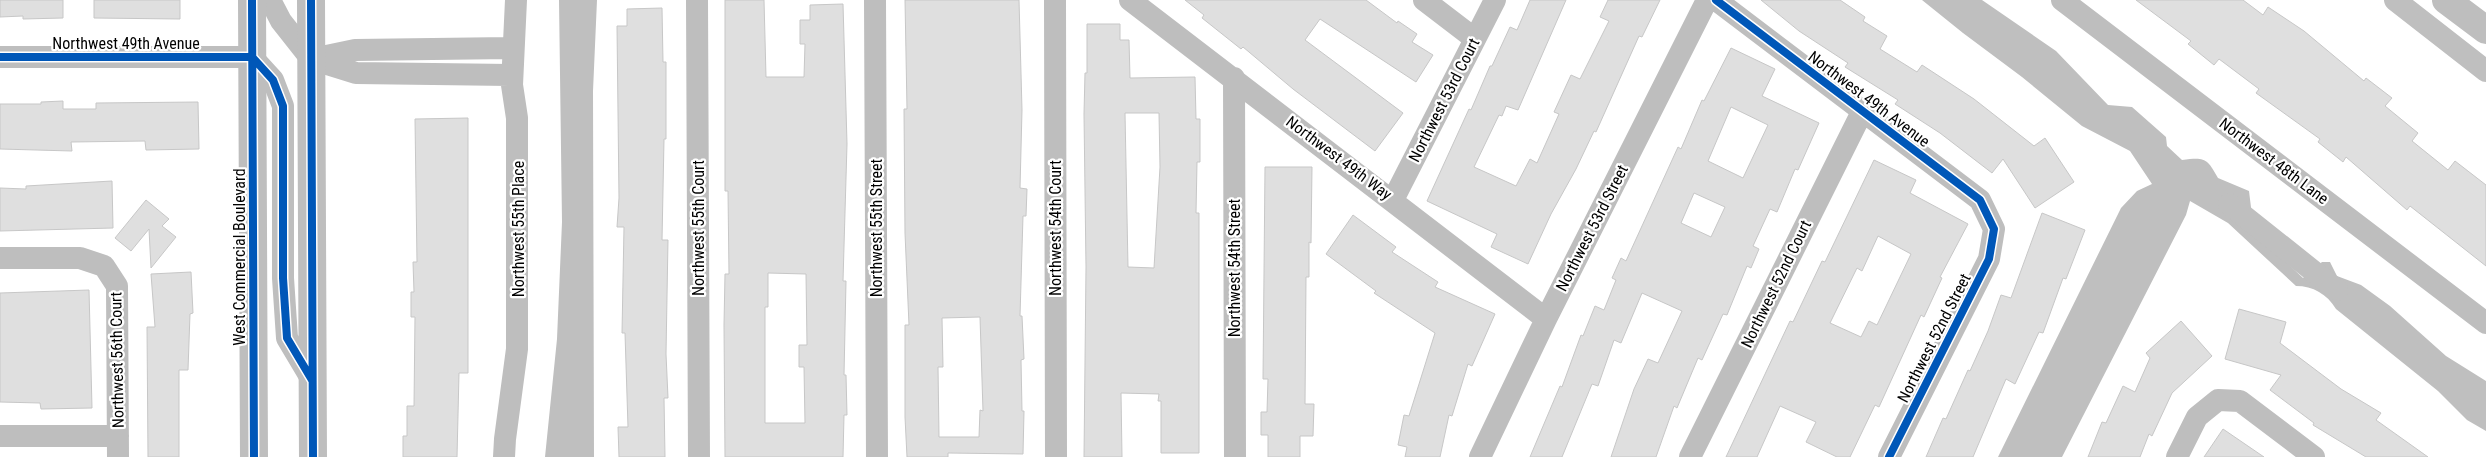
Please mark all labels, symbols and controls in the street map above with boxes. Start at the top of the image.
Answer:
street label: Northwest 49th Avenue [52,34,200,53]
street label: Northwest 53rd Court [1405,35,1484,165]
street label: Northwest 49th Avenue [1804,47,1934,151]
street label: Northwest 49th Way [1282,112,1396,204]
street label: Northwest 48th Lane [2216,114,2332,208]
street label: Northwest 55th Street [867,158,886,297]
street label: Northwest 55th Court [689,160,708,296]
street label: Northwest 54th Court [1046,160,1065,296]
street label: Northwest 55th Place [509,161,528,297]
street label: Northwest 53rd Street [1552,162,1632,294]
street label: West Commercial Boulevard [230,168,249,346]
street label: Northwest 54th Street [1225,198,1244,337]
street label: Northwest 52nd Court [1737,217,1815,351]
street label: Northwest 52nd Street [1893,270,1975,406]
street label: Northwest 56th Court [106,292,128,428]

